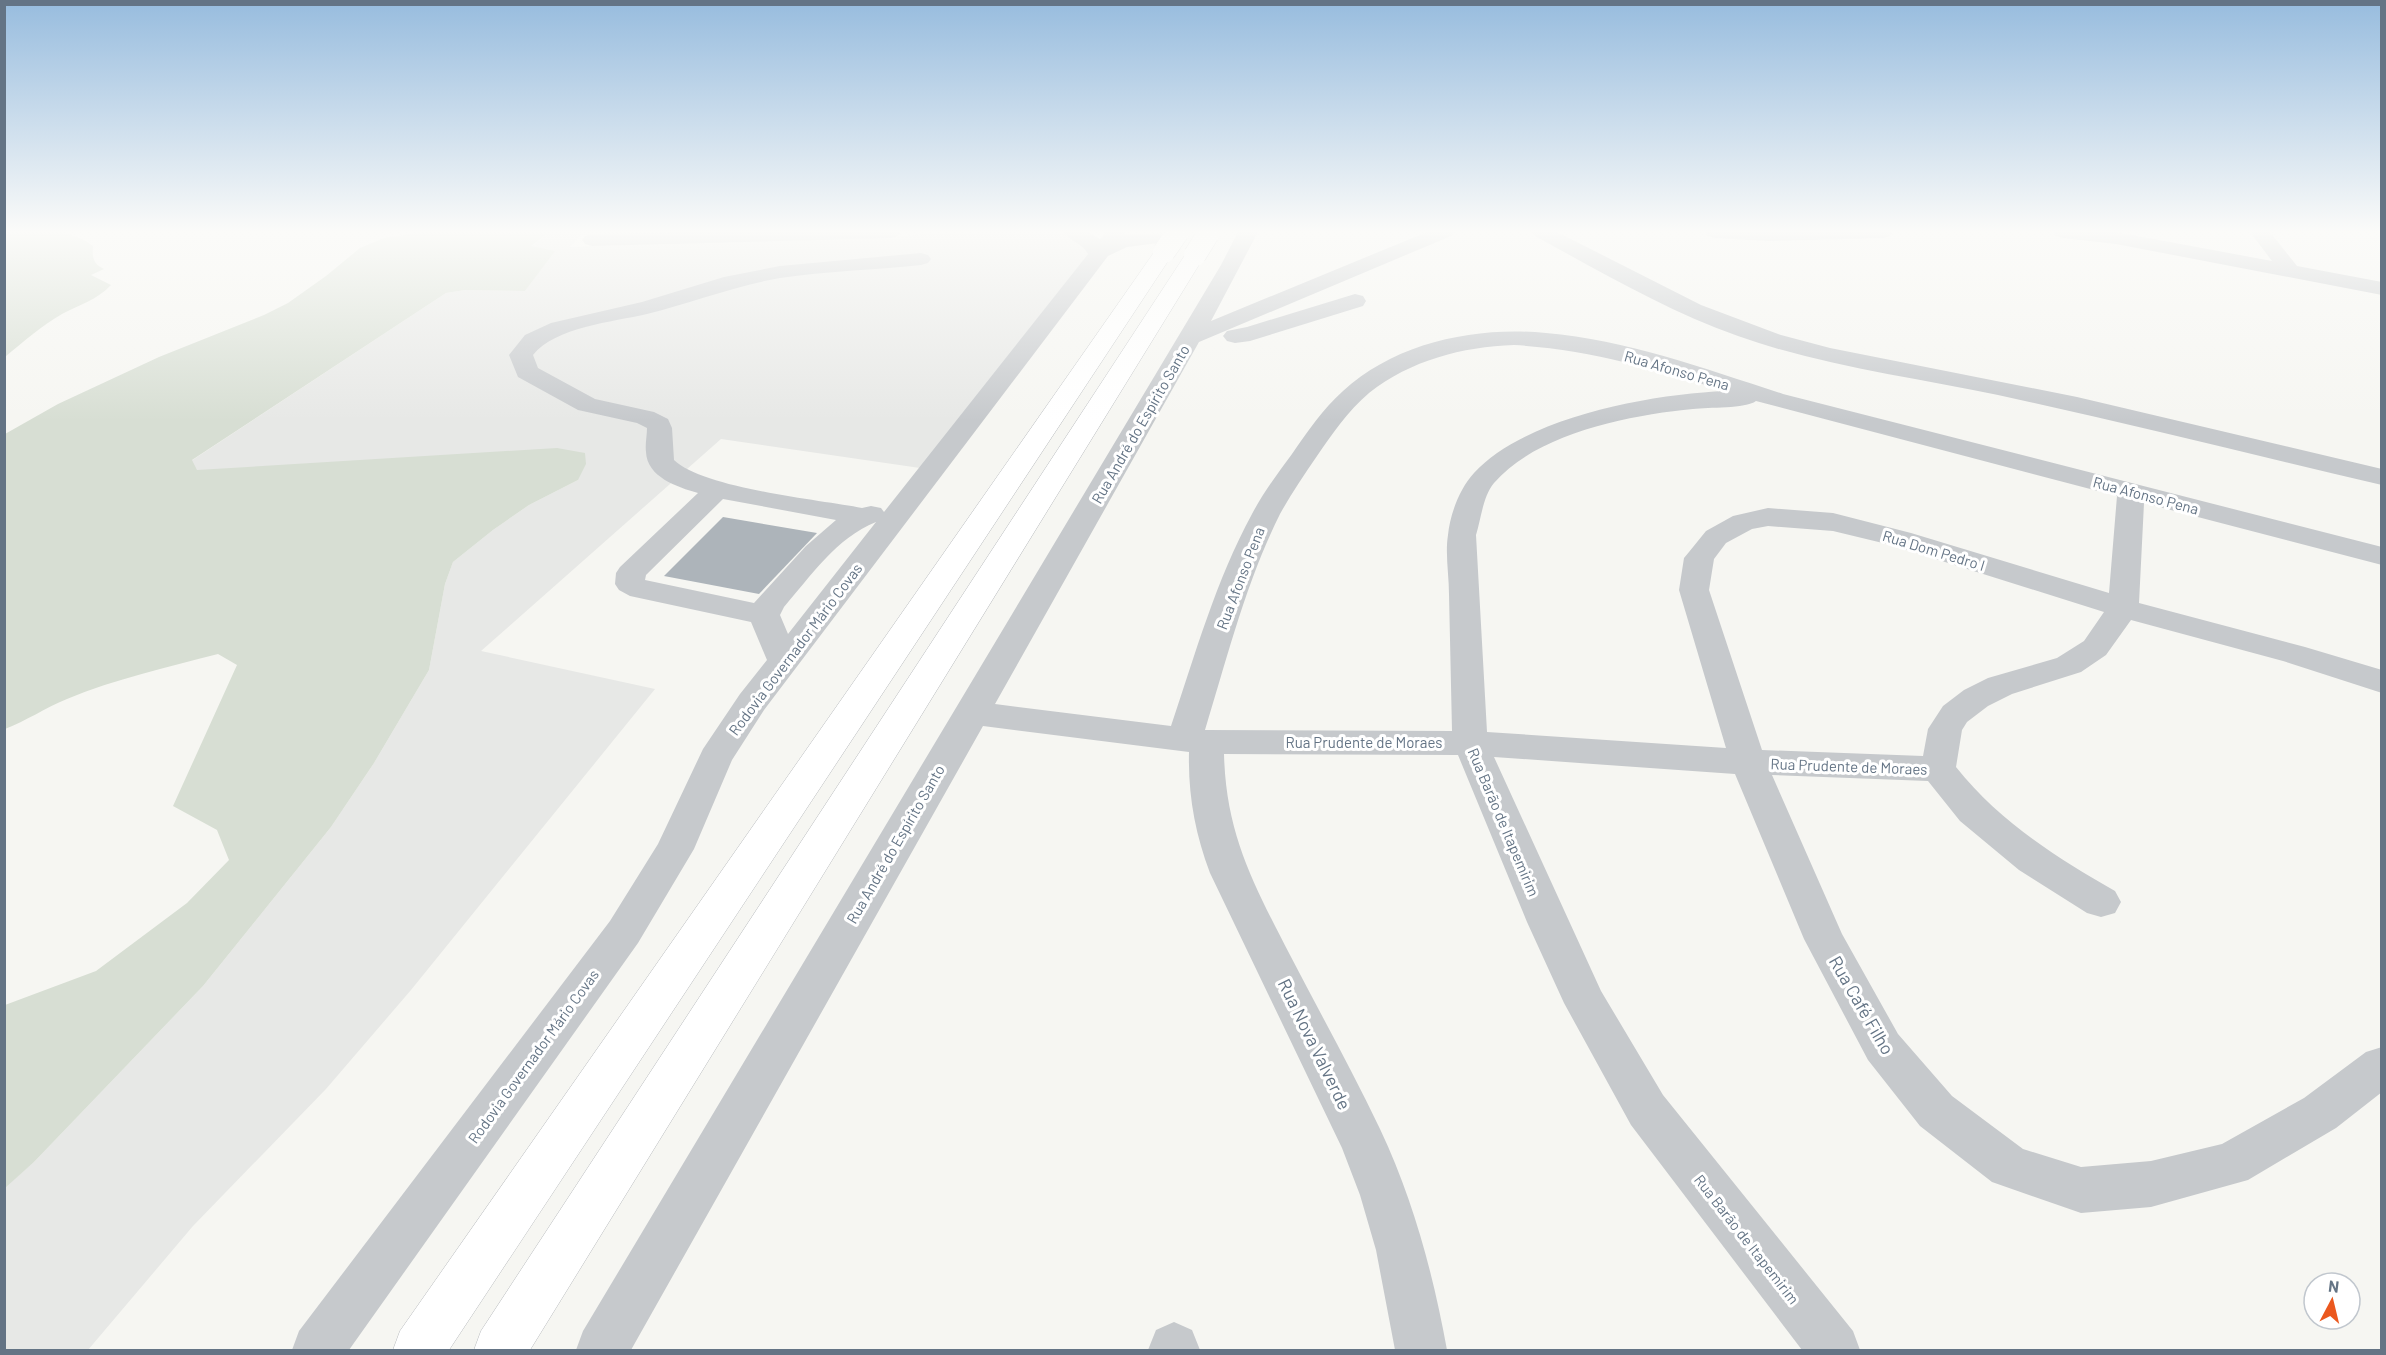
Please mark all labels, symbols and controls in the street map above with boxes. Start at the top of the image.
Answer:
street label: Rua André do Espírito Santo [1087,341,1193,507]
street label: Rua Afonso Pena [1622,346,1732,394]
street label: Rua Afonso Pena [2091,472,2201,518]
street label: Rua Afonso Pena [1212,524,1268,632]
street label: Rua Dom Pedro I [1881,526,1987,574]
street label: Rodovia Governador Mário Covas [724,559,866,739]
street label: Rua Prudente de Moraes [1285,733,1443,751]
street label: Rua Barão de Itapemirim [1465,745,1543,899]
street label: Rua Prudente de Moraes [1770,754,1928,778]
street label: Rua André do Espírito Santo [842,761,948,927]
street label: Rua Café Filho [1825,952,1899,1058]
street label: Rodovia Governador Mário Covas [464,966,602,1146]
street label: Rua Nova Valverde [1274,975,1356,1113]
street label: Rua Barão de Itapemirim [1691,1171,1803,1307]
north arrow [2302,1271,2362,1331]
text: N [2327,1276,2340,1296]

